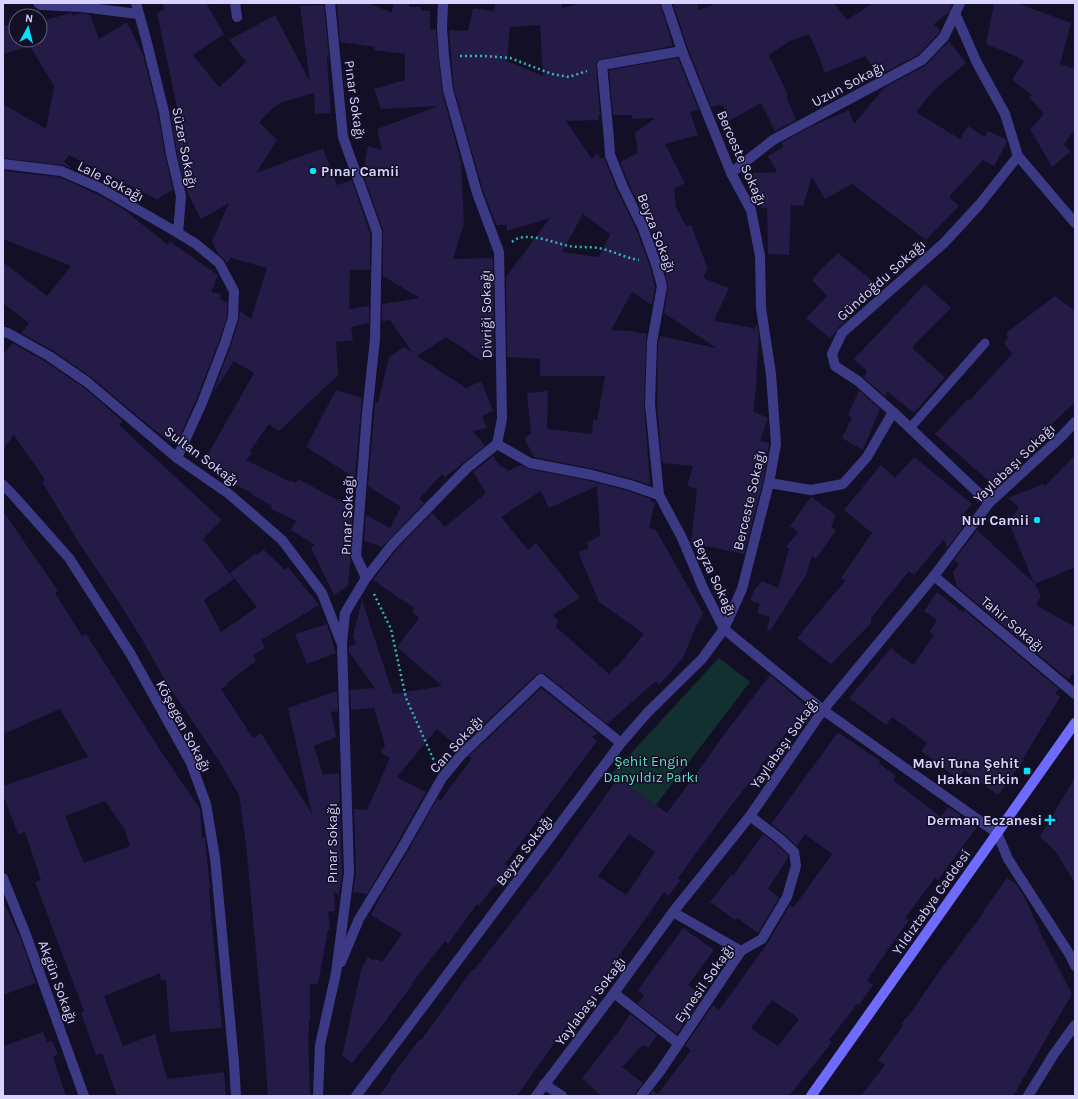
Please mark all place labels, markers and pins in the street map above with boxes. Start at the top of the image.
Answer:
place label: Pınar Camii [321,163,399,180]
marker: Pınar Camii [308,166,318,176]
place label: Nur Camii [962,512,1029,529]
marker: Nur Camii [1032,515,1042,525]
place label: Mavi Tuna Şehit Hakan Erkin [912,755,1019,788]
marker: Mavi Tuna Şehit Hakan Erkin [1022,766,1032,776]
place label: Derman Eczanesi [927,812,1042,829]
marker: Derman Eczanesi [1045,815,1055,825]

